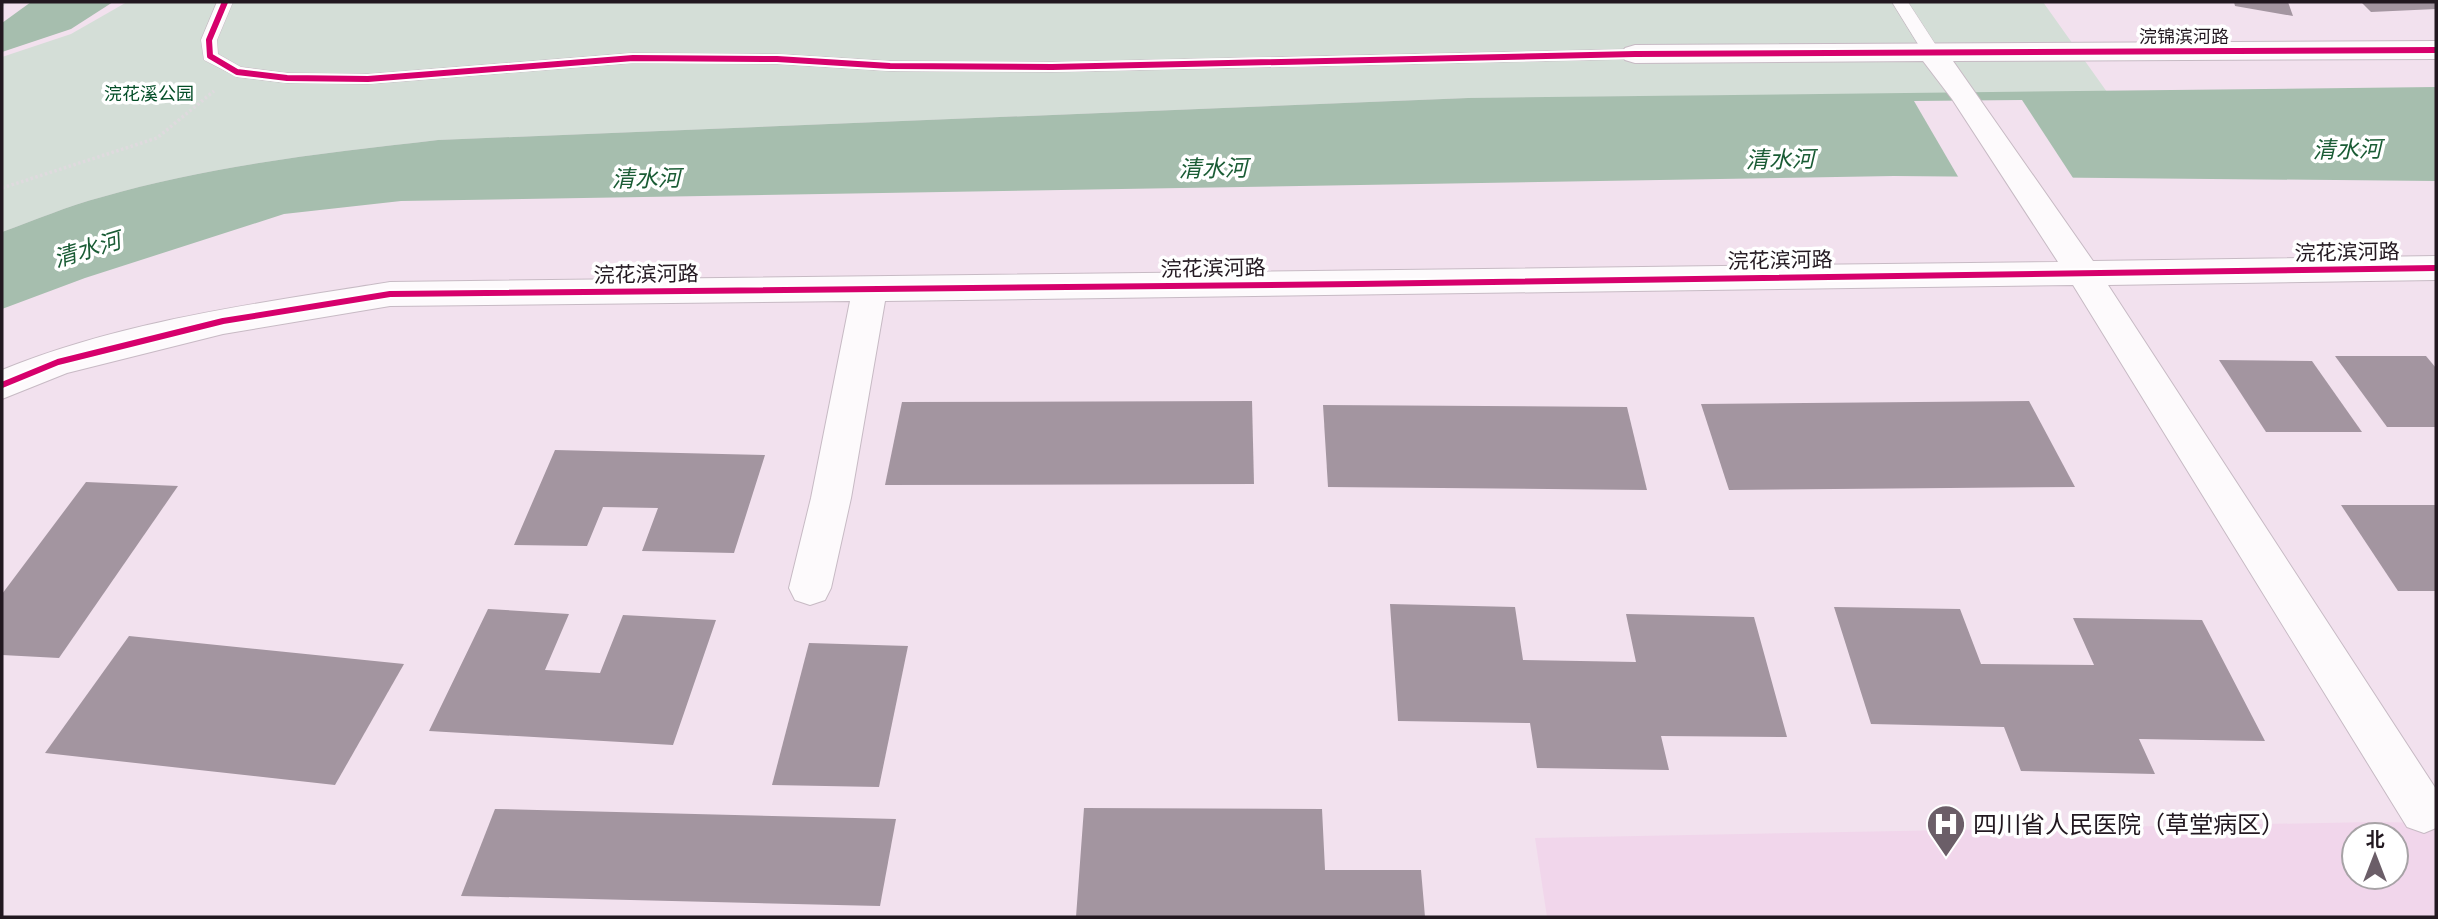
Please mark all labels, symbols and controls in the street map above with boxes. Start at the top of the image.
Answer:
street label: 浣锦滨河路 [2139,25,2229,48]
park label: 浣花溪公园 [104,82,194,105]
water label: 清水河 [2312,134,2386,164]
water label: 清水河 [1745,144,1819,174]
water label: 清水河 [1178,153,1252,183]
water label: 清水河 [611,163,685,193]
water label: 清水河 [50,224,128,273]
street label: 浣花滨河路 [2294,238,2400,266]
street label: 浣花滨河路 [1727,246,1833,274]
street label: 浣花滨河路 [1160,254,1266,282]
street label: 浣花滨河路 [593,260,699,288]
hospital icon: 四川省人民医院（草堂病区） [1925,803,1967,858]
place label: 四川省人民医院（草堂病区） [1973,809,2285,840]
north arrow [2340,821,2410,891]
text: 北 [2365,827,2385,851]

